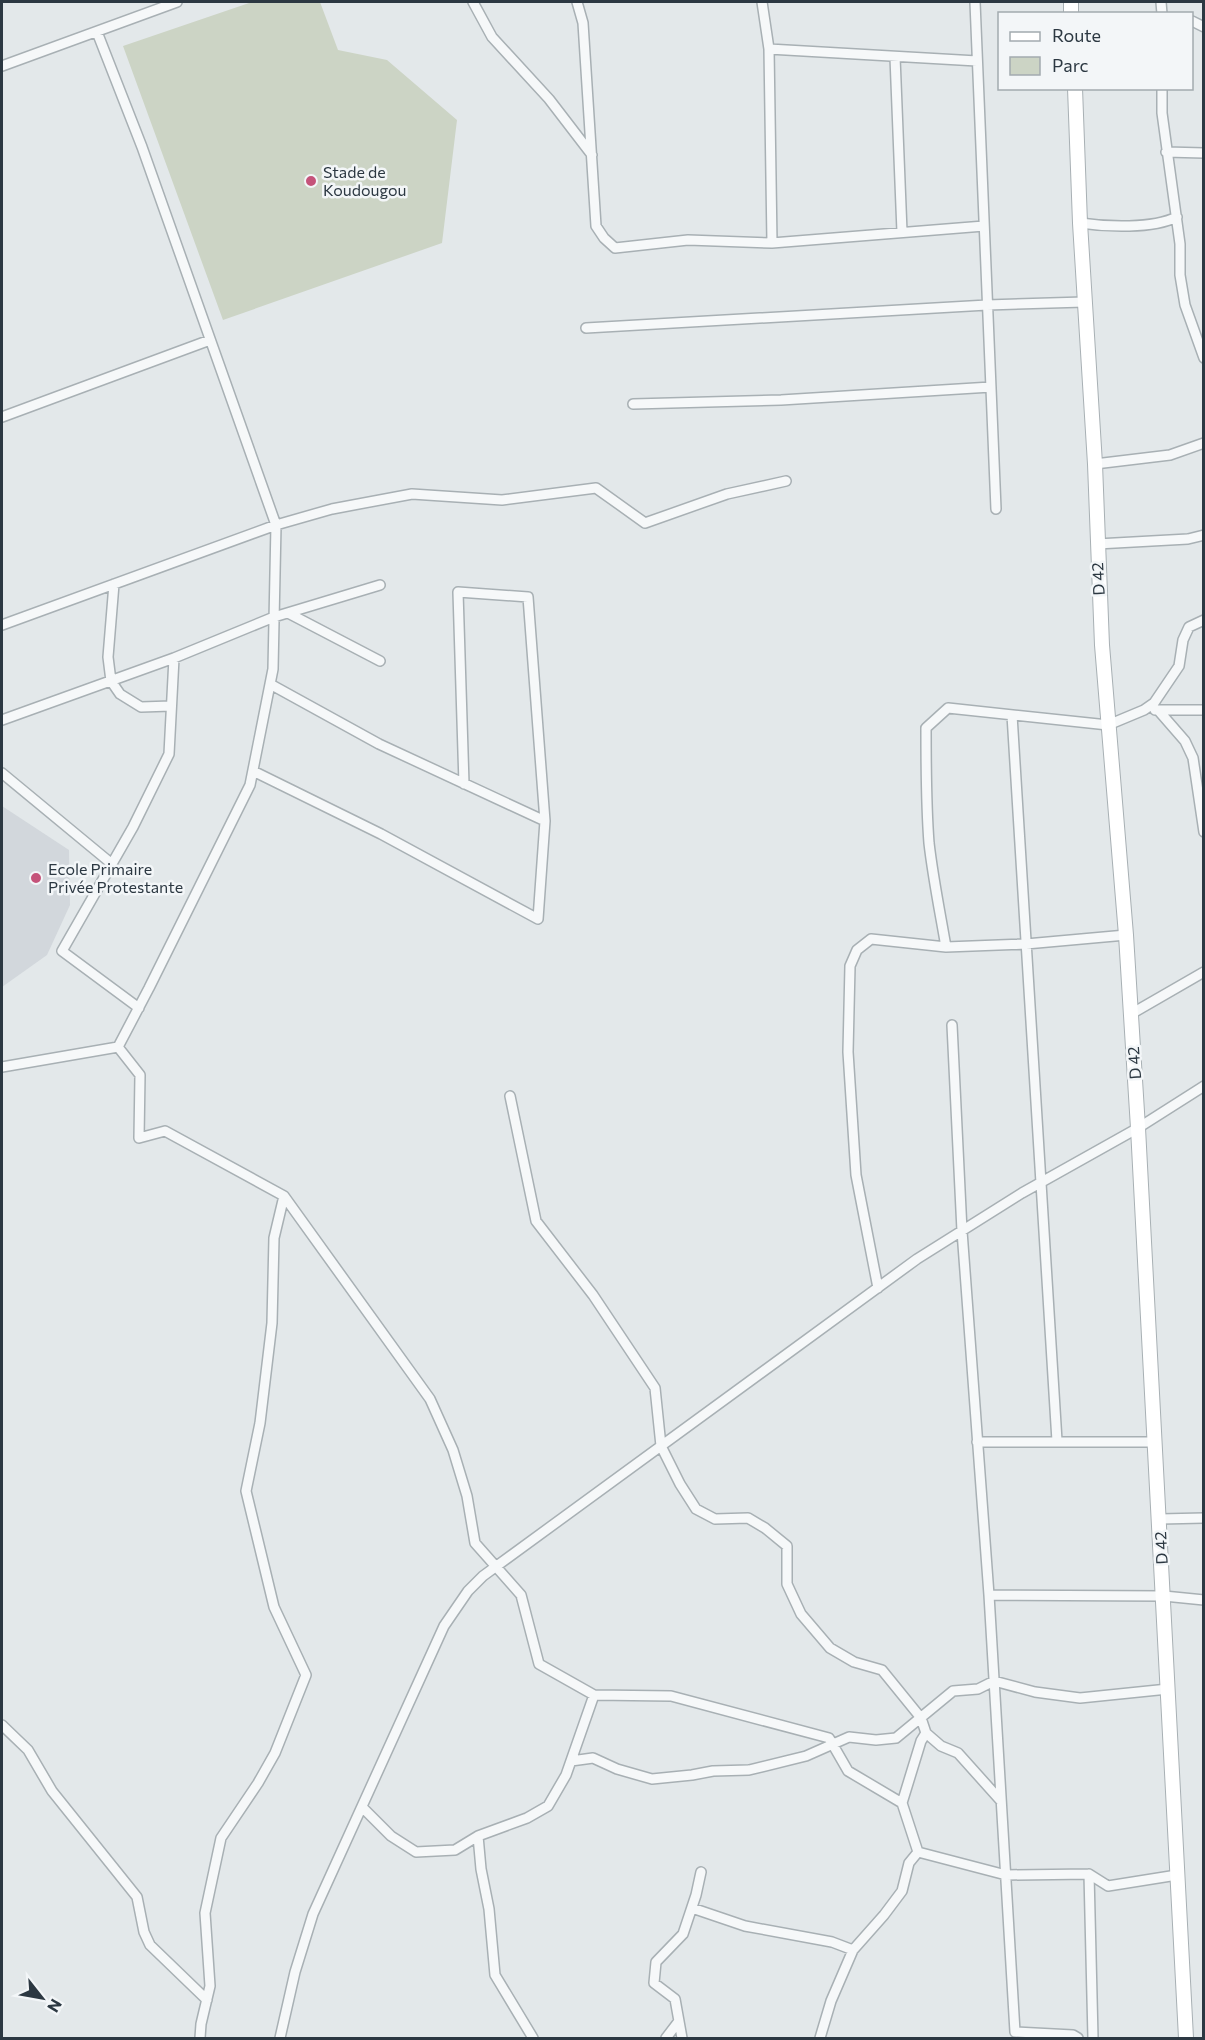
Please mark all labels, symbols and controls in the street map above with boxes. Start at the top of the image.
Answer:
legend [998,12,1193,90]
text: Route [1052,24,1101,46]
text: Parc [1052,54,1089,76]
place label: Stade de Koudougou [323,162,406,199]
marker: Stade de Koudougou [304,174,318,188]
street label: D 42 [1087,562,1108,596]
place label: Ecole Primaire Privée Protestante [48,859,183,896]
marker: Ecole Primaire Privée Protestante [29,871,43,885]
street label: D 42 [1123,1046,1144,1080]
street label: D 42 [1150,1531,1171,1565]
north arrow [12,1968,72,2028]
text: N [44,1996,67,2016]

